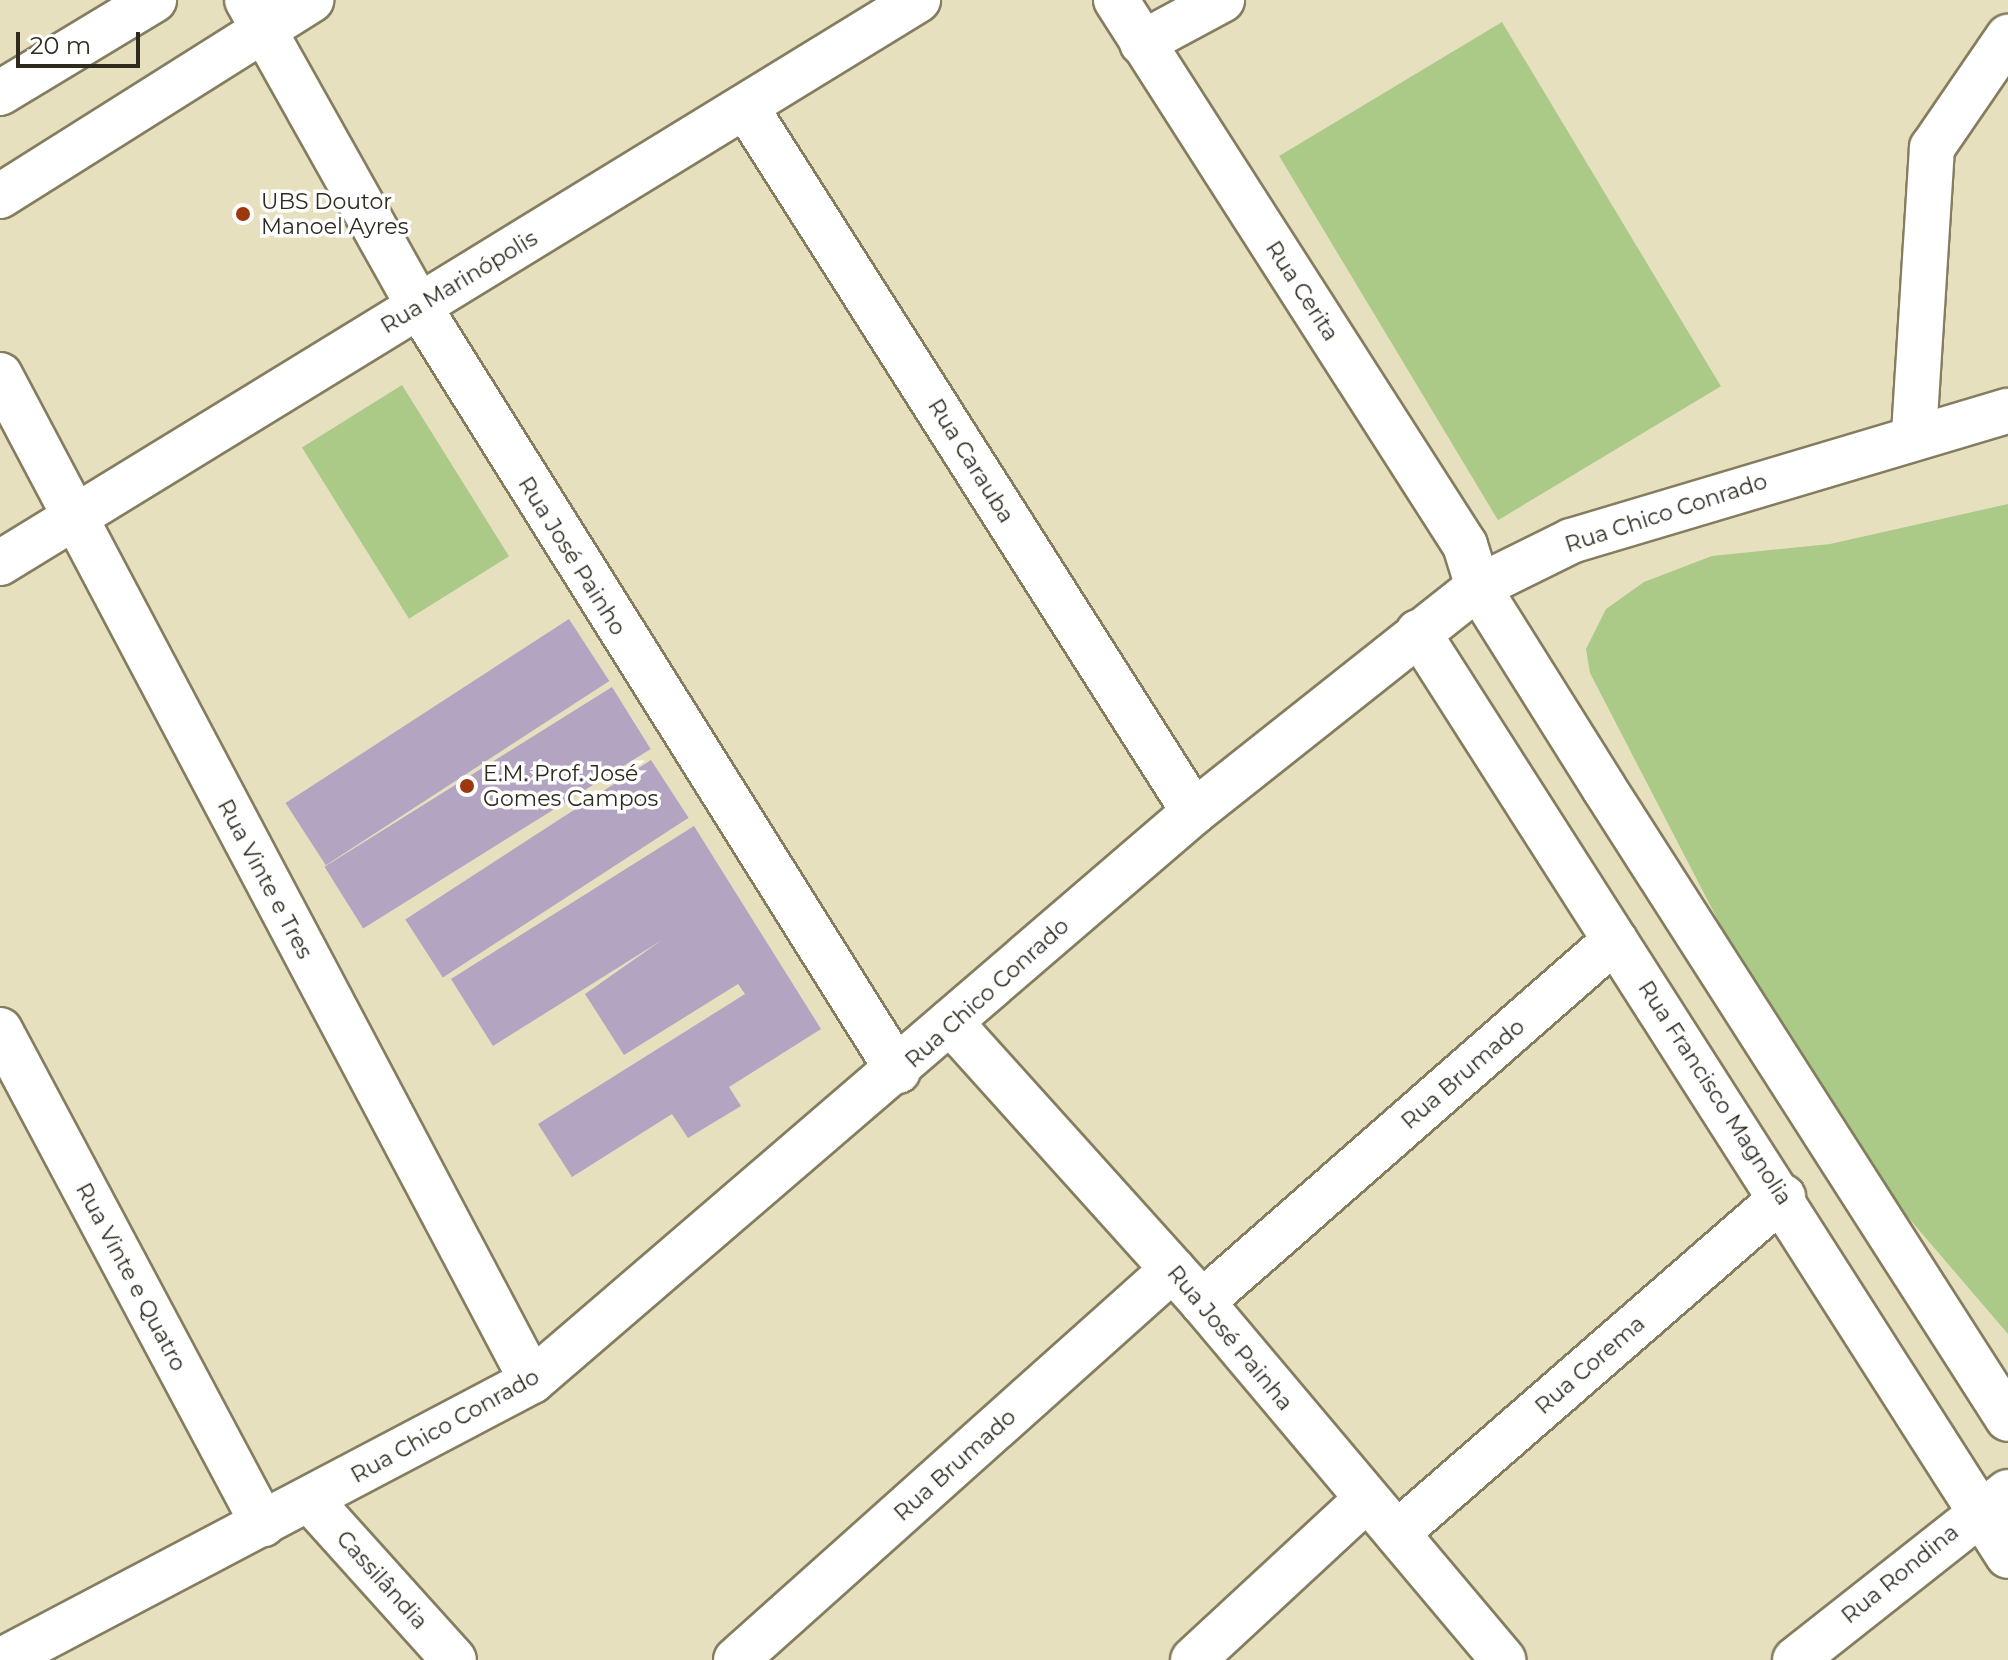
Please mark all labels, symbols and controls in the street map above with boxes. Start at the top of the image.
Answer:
scale bar [20,16,144,66]
text: 20 m [30,31,91,60]
place label: UBS Doutor Manoel Ayres [261,188,408,240]
marker: UBS Doutor Manoel Ayres [232,203,254,225]
street label: Rua Marinópolis [376,225,542,339]
street label: Rua Cerita [1260,236,1344,346]
street label: Rua Carauba [922,394,1020,528]
street label: Rua Chico Conrado [1562,468,1770,558]
street label: Rua José Painho [513,472,631,640]
place label: E.M. Prof. José Gomes Campos [483,760,658,812]
marker: E.M. Prof. José Gomes Campos [458,777,476,795]
street label: Rua Vinte e Tres [212,795,318,963]
street label: Rua Chico Conrado [900,913,1074,1073]
street label: Rua Francisco Magnolia [1633,976,1797,1210]
street label: Rua Brumado [1396,1013,1530,1135]
street label: Rua Vinte e Quatro [70,1178,192,1376]
street label: Rua José Painha [1162,1260,1298,1416]
street label: Rua Corema [1530,1310,1650,1420]
street label: Rua Chico Conrado [346,1363,544,1489]
street label: Rua Brumado [889,1403,1021,1527]
street label: Rua Rondina [1836,1519,1964,1629]
street label: Cassilândia [331,1525,433,1635]

